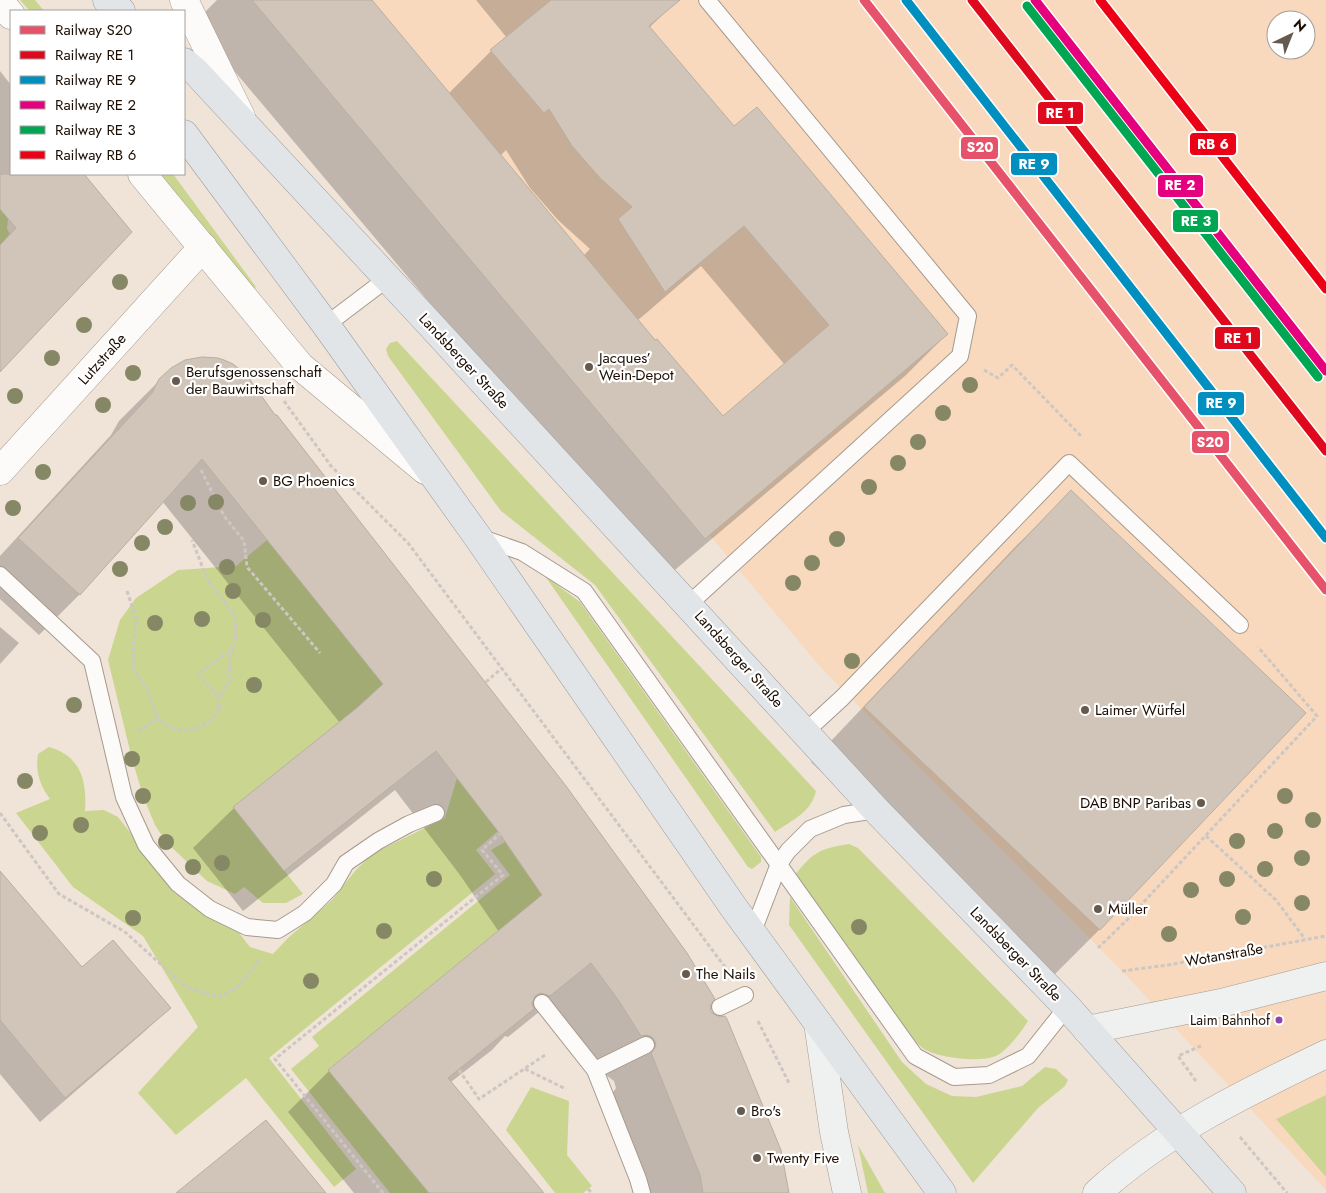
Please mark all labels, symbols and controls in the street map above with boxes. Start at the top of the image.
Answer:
legend [10,10,185,175]
north arrow [1266,10,1316,60]
text: N [1289,14,1311,37]
text: Railway S20 [55,19,132,41]
text: Railway RE 1 [55,44,134,66]
text: Railway RE 9 [55,69,136,91]
text: Railway RE 2 [55,94,136,116]
line badge: RE 1 [1037,101,1084,125]
text: RE 1 [1046,103,1074,123]
text: Railway RE 3 [55,119,136,141]
line badge: RB 6 [1189,132,1237,156]
text: RB 6 [1197,134,1229,154]
line badge: S20 [960,136,999,160]
text: S20 [966,137,994,157]
text: Railway RB 6 [55,144,136,166]
line badge: RE 9 [1010,152,1058,176]
text: RE 9 [1018,154,1050,174]
line badge: RE 2 [1157,174,1204,198]
text: RE 2 [1165,175,1195,195]
line badge: RE 3 [1172,209,1219,233]
text: RE 3 [1181,211,1211,231]
street label: Landsberger Straße [414,308,514,414]
line badge: RE 1 [1214,326,1261,350]
street label: Lutzstraße [73,328,131,390]
text: RE 1 [1224,328,1252,348]
place label: Jacques’ Wein-Depot [597,347,674,386]
place label: Berufsgenossenschaft der Bauwirtschaft [186,361,322,400]
marker: Jacques’ Wein-Depot [583,361,595,373]
marker: Berufsgenossenschaft der Bauwirtschaft [170,375,182,387]
line badge: RE 9 [1197,391,1245,416]
text: RE 9 [1205,393,1237,413]
line badge: S20 [1191,430,1230,454]
text: S20 [1196,432,1224,452]
place label: BG Phoenics [273,470,355,492]
marker: BG Phoenics [257,475,269,487]
street label: Landsberger Straße [689,606,789,713]
place label: Laimer Würfel [1095,699,1185,721]
marker: Laimer Würfel [1079,704,1091,716]
place label: DAB BNP Paribas [1080,792,1191,814]
marker: DAB BNP Paribas [1195,797,1207,809]
place label: Müller [1108,898,1149,920]
street label: Landsberger Straße [965,902,1067,1006]
marker: Müller [1092,903,1104,915]
street label: Wotanstraße [1183,937,1265,973]
place label: The Nails [696,963,755,985]
marker: The Nails [680,968,692,980]
place label: Laim Bahnhof [1190,1010,1271,1030]
marker: Laim Bahnhof [1274,1015,1284,1025]
place label: Bro's [751,1100,781,1122]
marker: Bro's [735,1105,747,1117]
place label: Twenty Five [767,1147,840,1169]
marker: Twenty Five [751,1152,763,1164]

